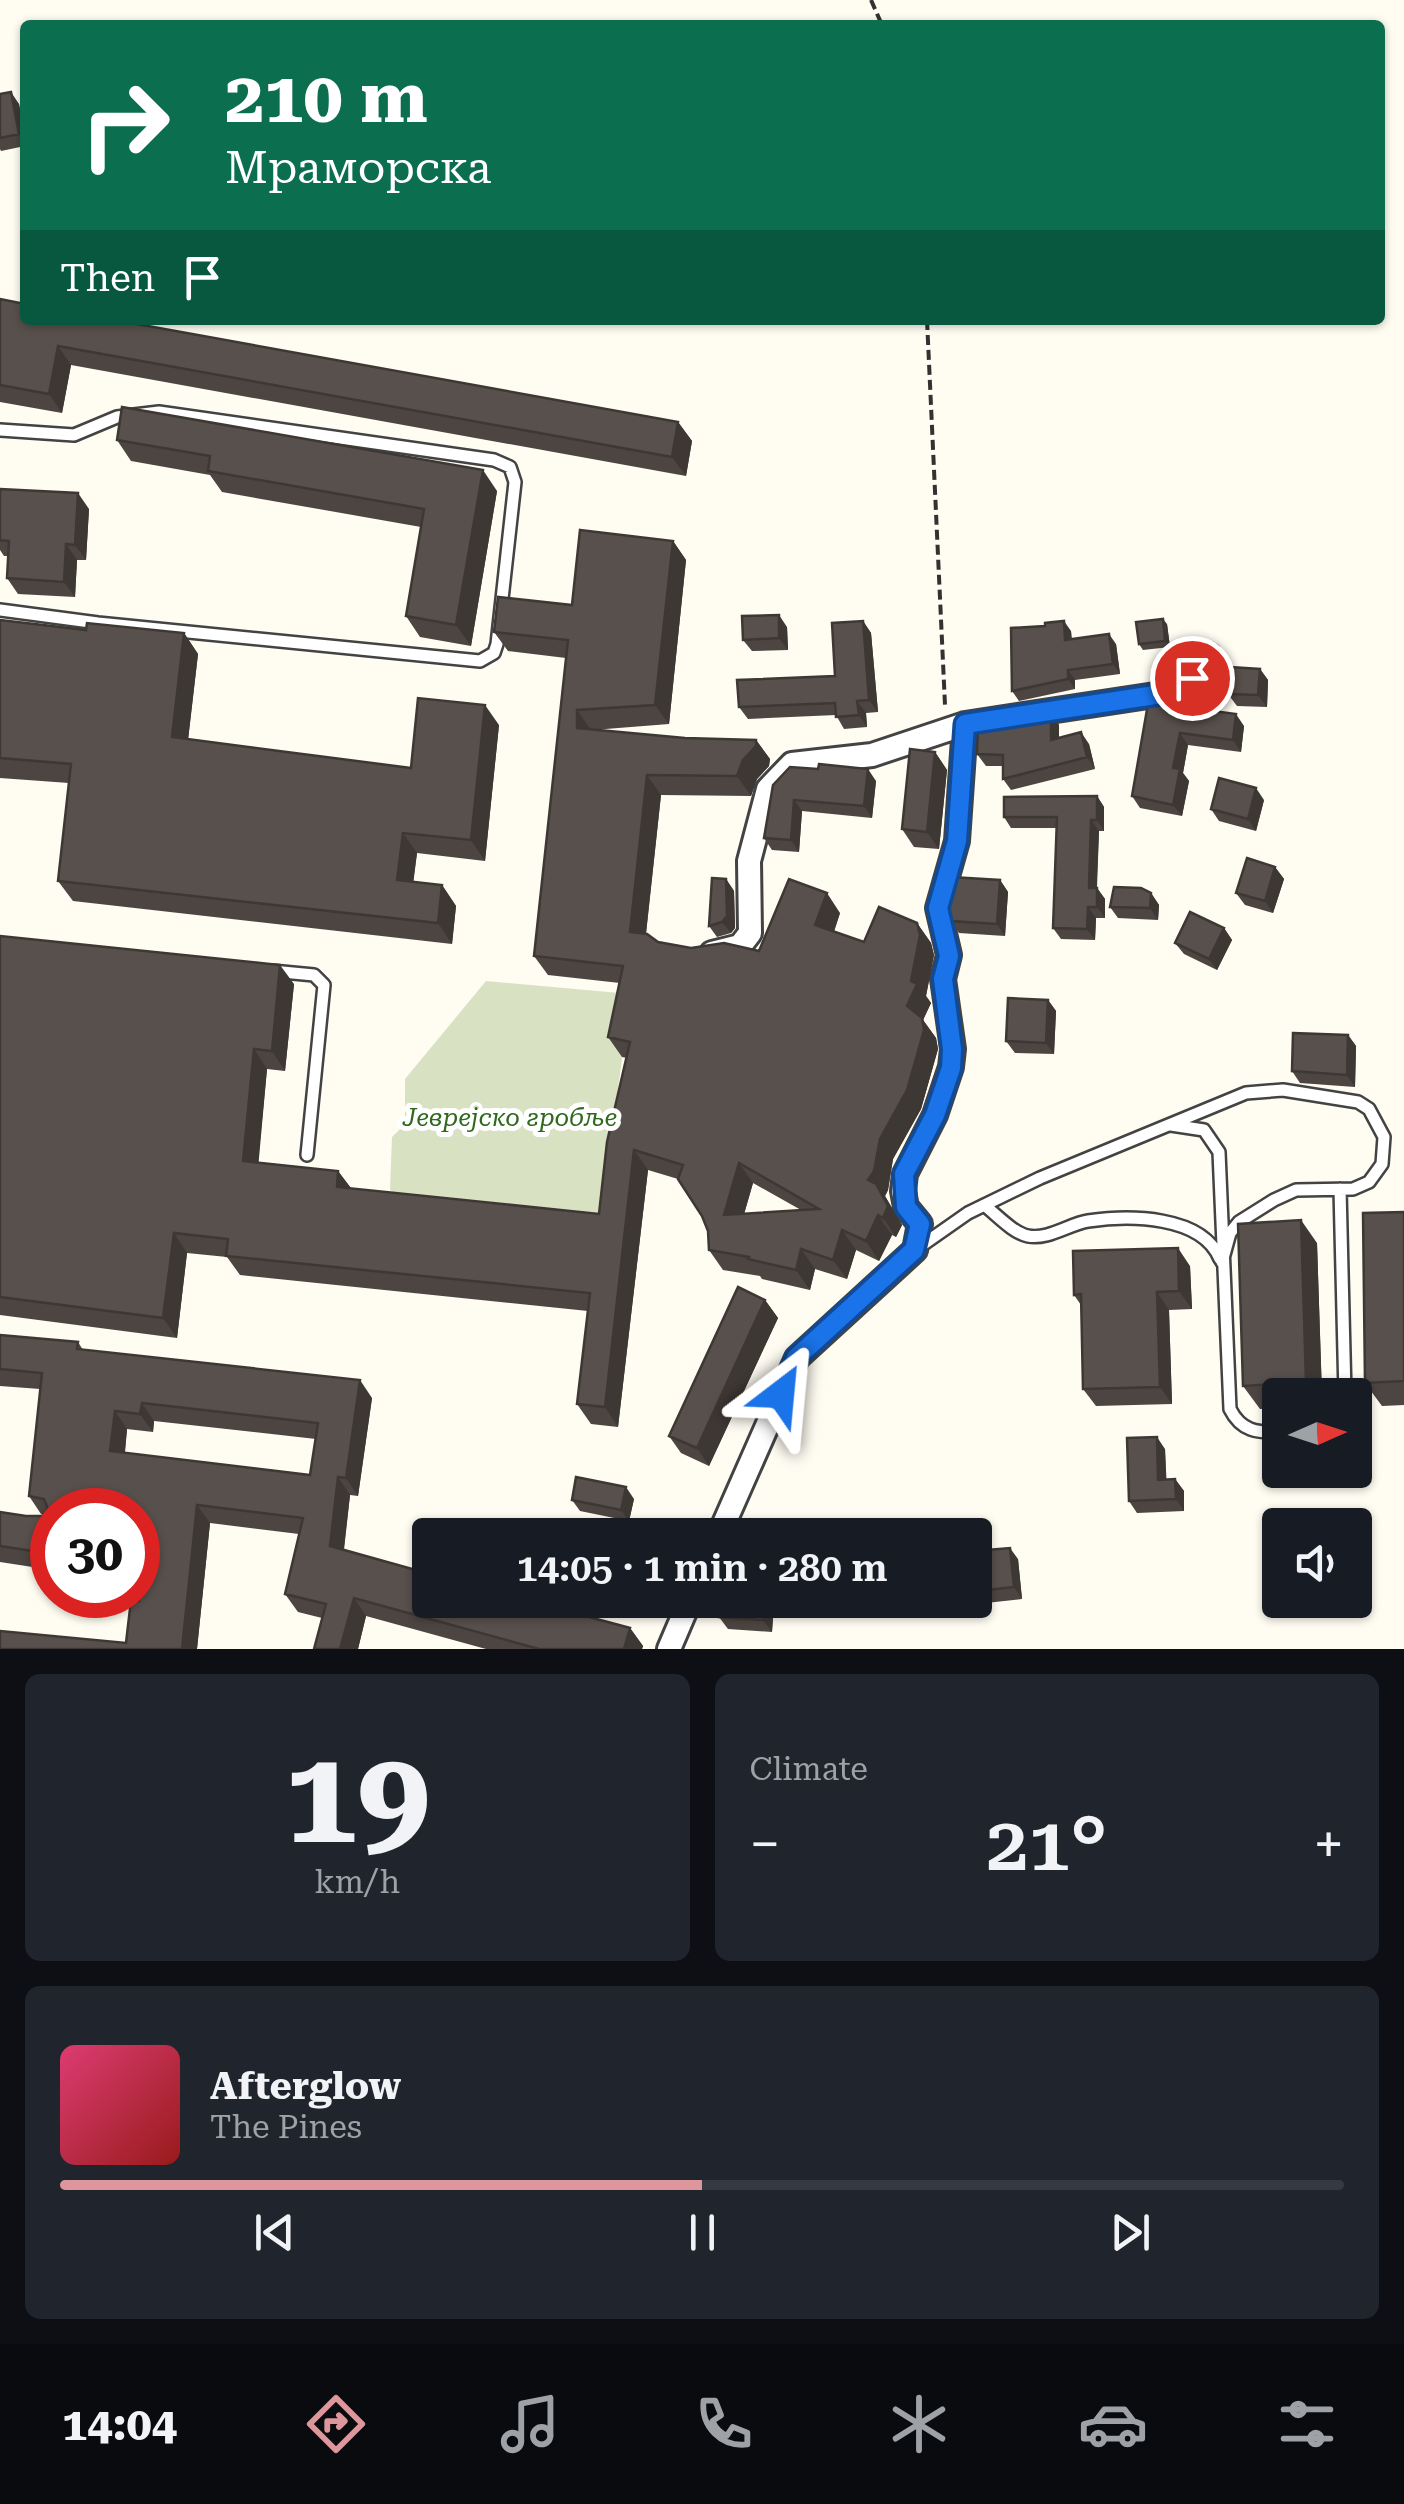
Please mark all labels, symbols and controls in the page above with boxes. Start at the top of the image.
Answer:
text: 210 m [225,57,428,139]
icon: right [60,60,190,190]
text: Мраморска [225,141,491,194]
icon: arrive [175,250,230,305]
text: Then [60,256,155,300]
pin [1150,636,1235,721]
icon: arrive [1165,651,1220,706]
park label: Јеврејско гробље [402,1103,617,1132]
position arrow [729,1342,833,1446]
north arrow [1262,1378,1372,1488]
map controls [1262,1378,1372,1618]
speed limit sign: 30 [30,1488,160,1618]
button: sound [1262,1508,1372,1618]
text: 14:05 · 1 min · 280 m [517,1546,888,1590]
text: 19 [284,1721,430,1874]
text: Climate [750,1750,868,1788]
text: 21° [986,1800,1107,1888]
text: − [750,1812,780,1876]
text: + [1313,1812,1344,1876]
text: km/h [314,1863,400,1901]
text: Afterglow [210,2064,401,2108]
text: The Pines [210,2108,362,2146]
icon: previous [247,2205,302,2260]
icon: pause [675,2205,730,2260]
icon: next [1103,2205,1158,2260]
icon: directions [301,2389,371,2459]
icon: music [495,2389,565,2459]
icon: phone [689,2389,759,2459]
icon: climate [884,2389,954,2459]
icon: car [1078,2389,1148,2459]
icon: filters [1272,2389,1342,2459]
text: 14:04 [62,2398,177,2451]

